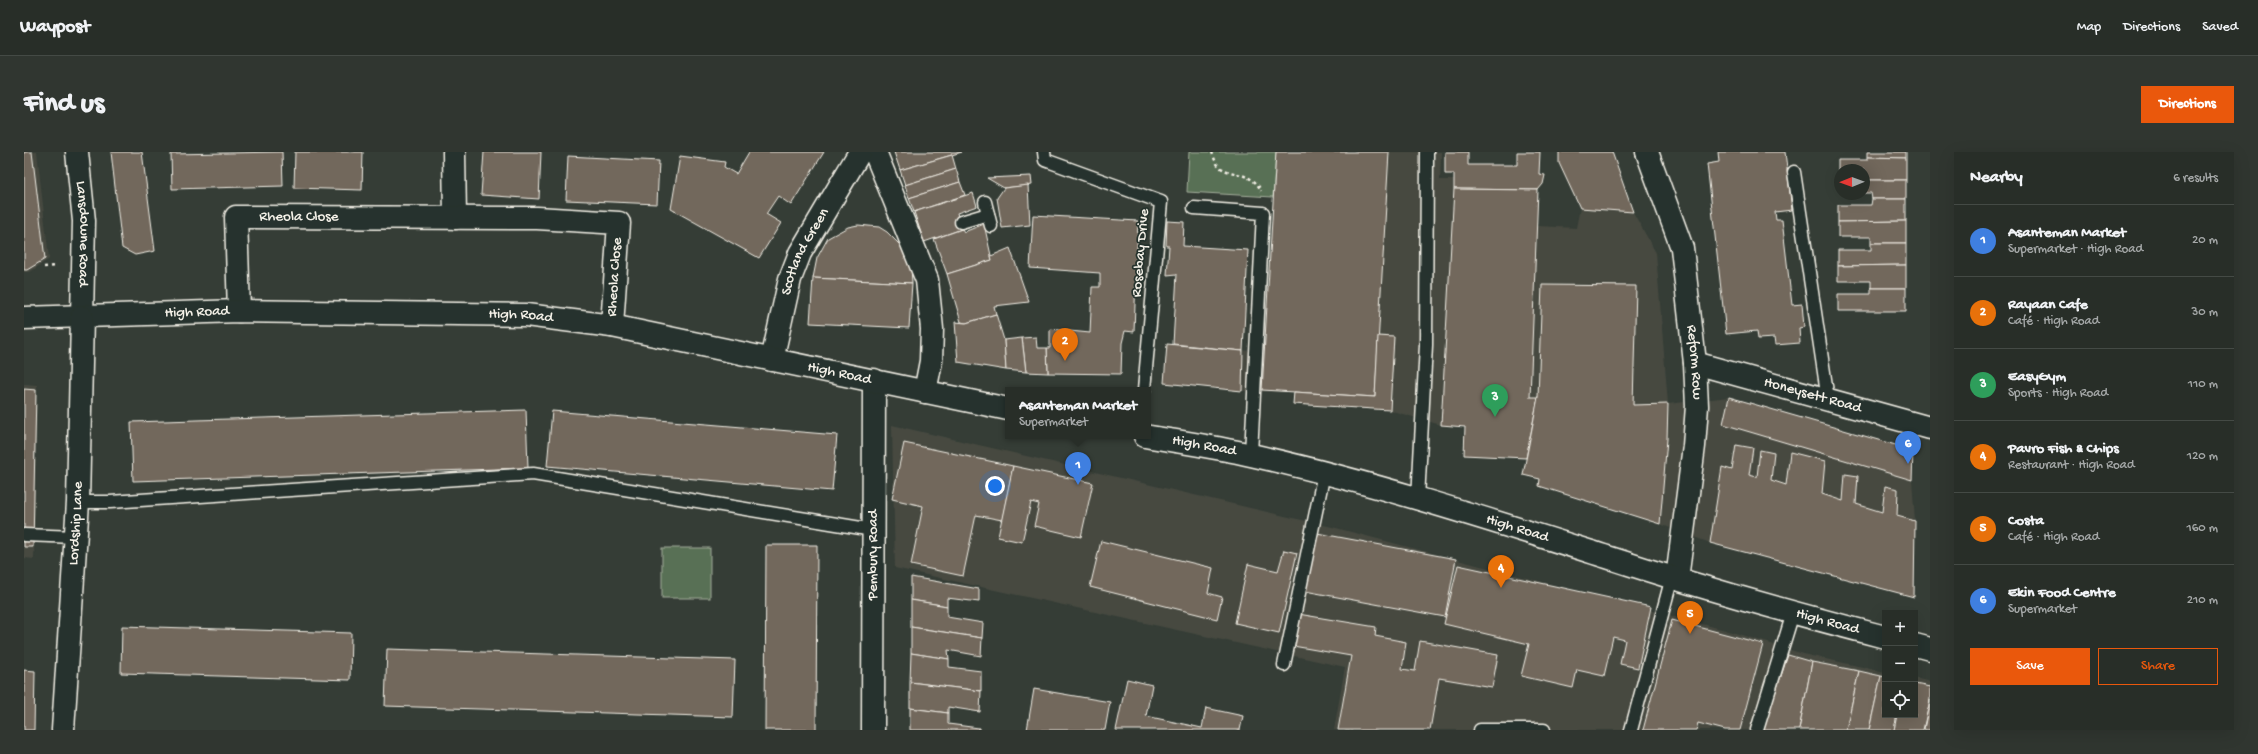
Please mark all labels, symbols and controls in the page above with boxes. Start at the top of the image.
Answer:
text: Waypost [20,16,90,39]
text: Map [2077,19,2101,36]
text: Directions [2123,19,2180,36]
text: Saved [2202,19,2238,36]
button: Directions [2141,86,2234,123]
text: Find us [24,88,104,121]
north arrow [1834,164,1870,200]
text: Nearby [1970,168,2023,188]
text: 6 results [2173,171,2218,186]
street label: Lansdowne Road [71,180,93,288]
street label: Scotland Green [778,205,834,297]
street label: Rheola Close [259,208,339,226]
street label: Rosebay Drive [1128,208,1154,298]
text: Asanteman Market [2008,224,2126,242]
text: 1 [1980,233,1986,248]
text: 20 m [2192,233,2218,248]
street label: Rheola Close [603,237,627,317]
text: Supermarket · High Road [2008,242,2143,257]
text: Rayaan Cafe [2008,296,2088,314]
street label: High Road [164,302,231,322]
street label: High Road [488,305,555,328]
text: 2 [1980,305,1986,320]
text: 30 m [2192,305,2218,320]
text: Café · High Road [2008,314,2099,329]
street label: Reform Row [1682,324,1706,400]
pin: 2 [1052,328,1078,361]
street label: High Road [806,358,874,389]
text: EasyGym [2008,368,2066,386]
street label: Honeysett Road [1762,373,1865,418]
text: 3 [1980,377,1986,392]
text: 110 m [2188,377,2218,392]
pin: 3 [1482,384,1508,417]
text: Sports · High Road [2008,386,2108,401]
popup [1005,387,1151,439]
text: Asanteman Market [1019,397,1137,415]
text: Supermarket [1019,415,1088,430]
pin: 6 [1895,431,1921,464]
street label: High Road [1171,432,1239,461]
text: Pavro Fish & Chips [2008,440,2119,458]
text: 4 [1980,449,1986,464]
text: 120 m [2187,449,2218,464]
pin: 1 [1065,452,1091,485]
text: Restaurant · High Road [2008,458,2135,473]
your location [985,476,1005,496]
street label: Lordship Lane [65,481,87,566]
street label: Pembury Road [864,508,883,601]
street label: High Road [1484,510,1552,547]
text: Costa [2008,512,2044,530]
text: 5 [1980,521,1986,536]
text: 160 m [2186,521,2218,536]
text: Café · High Road [2008,530,2099,545]
pin: 4 [1488,555,1514,588]
text: Ekin Food Centre [2008,584,2116,602]
text: 6 [1980,593,1986,608]
text: 210 m [2187,593,2218,608]
pin: 5 [1677,601,1703,634]
text: Supermarket [2008,602,2077,617]
street label: High Road [1794,605,1862,639]
map controls [1882,610,1918,718]
button: + [1882,610,1918,646]
button: − [1882,646,1918,682]
button: Save [1970,648,2090,685]
button: Share [2098,648,2218,685]
button: locate [1882,682,1918,718]

